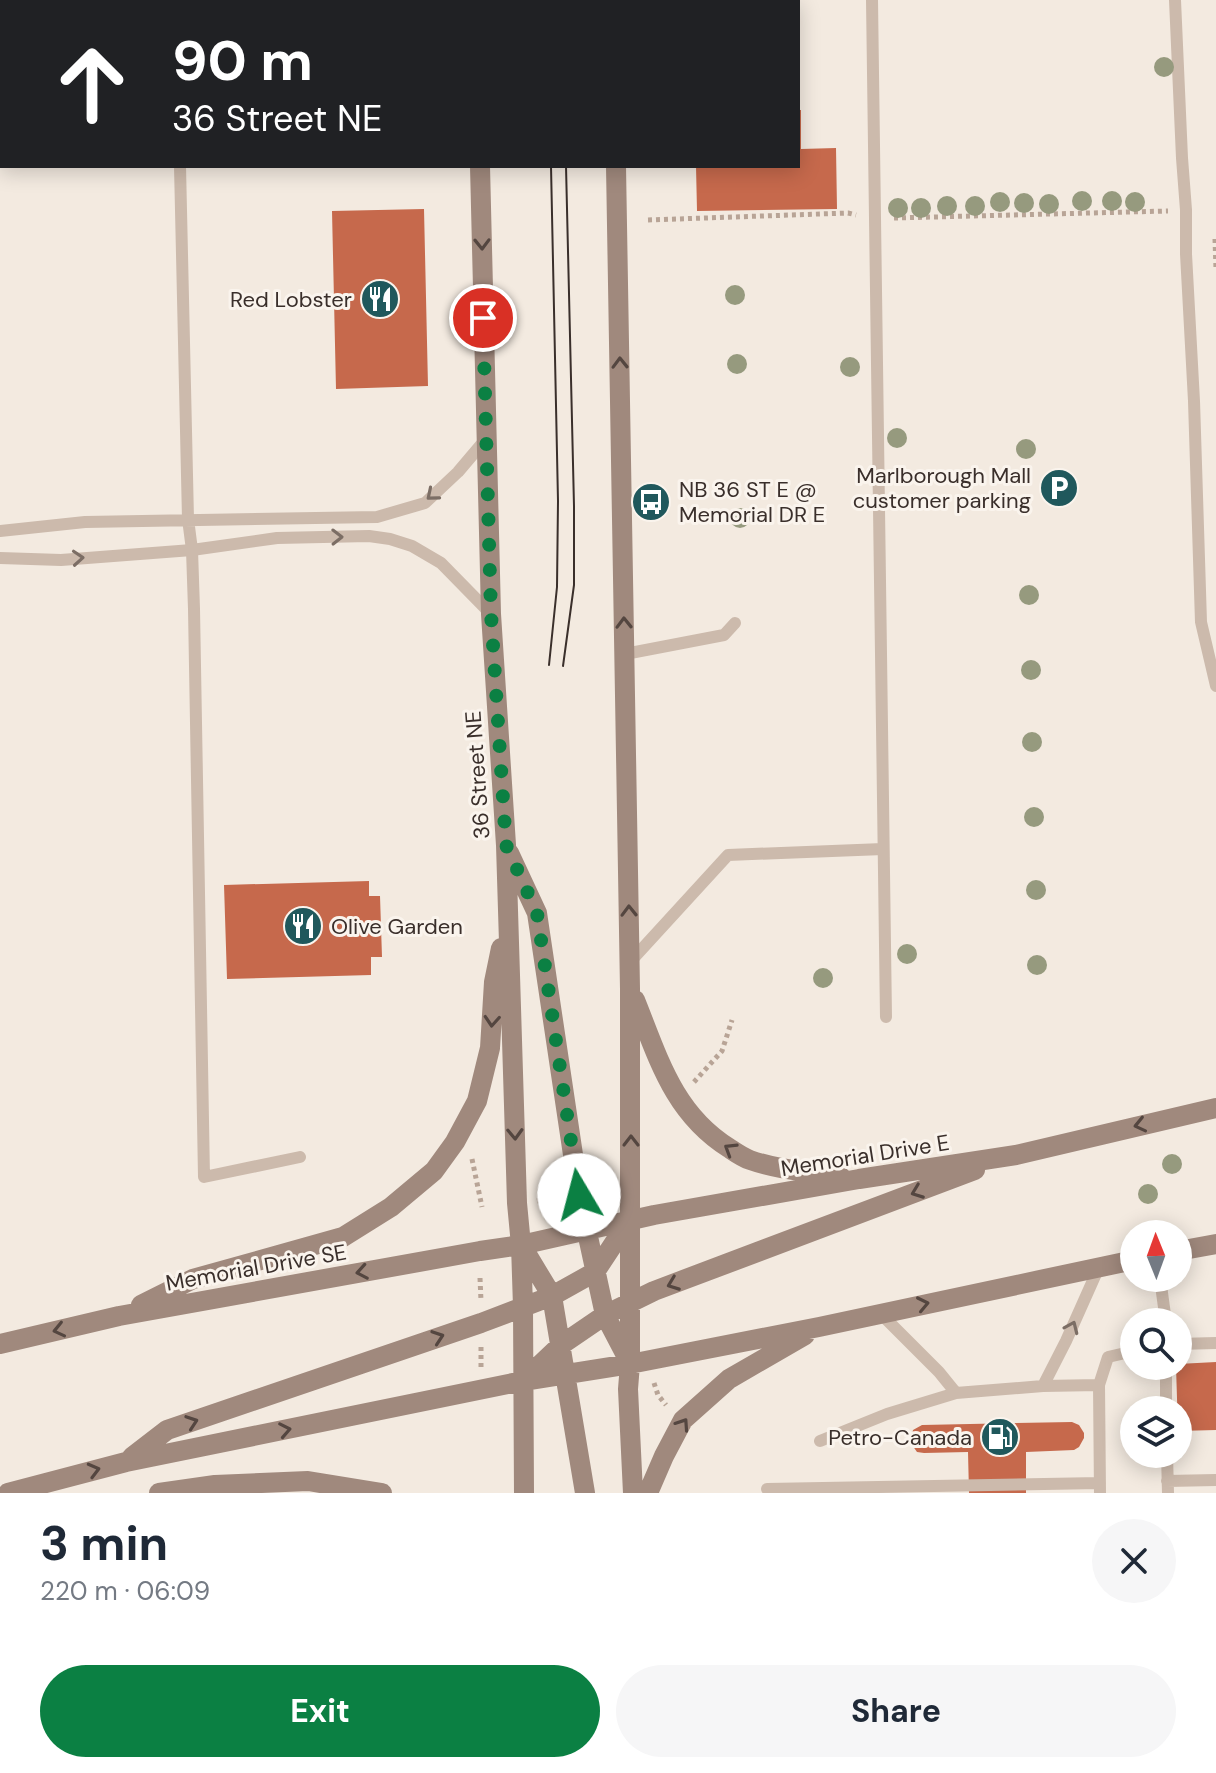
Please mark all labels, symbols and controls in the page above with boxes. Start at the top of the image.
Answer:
text: 90 m [172,24,313,97]
icon: ahead [40,32,144,136]
text: 36 Street NE [172,95,382,142]
one-way arrow [473,238,490,251]
restaurant icon: Red Lobster [359,278,401,320]
pin [449,284,517,352]
place label: Red Lobster [230,285,352,314]
icon: arrive [461,296,505,340]
one-way arrow [611,356,628,369]
place label: Marlborough Mall customer parking [853,461,1031,515]
parking icon: Marlborough Mall customer parking [1038,467,1080,509]
place label: NB 36 ST E @ Memorial DR E [679,475,825,529]
bus stop icon: NB 36 ST E @ Memorial DR E [630,481,672,523]
one-way arrow [427,486,442,500]
one-way arrow [331,528,344,545]
one-way arrow [72,550,85,567]
one-way arrow [615,616,633,629]
street label: 36 Street NE [459,710,496,840]
one-way arrow [620,904,638,917]
restaurant icon: Olive Garden [282,905,324,947]
place label: Olive Garden [331,912,463,941]
one-way arrow [484,1015,501,1028]
one-way arrow [1134,1116,1147,1133]
one-way arrow [507,1128,524,1141]
street label: Memorial Drive E [779,1128,951,1183]
one-way arrow [622,1134,640,1147]
one-way arrow [724,1143,739,1158]
position arrow [537,1153,621,1237]
one-way arrow [911,1182,925,1199]
north arrow [1120,1220,1192,1292]
map controls [1120,1220,1192,1468]
street label: Memorial Drive SE [163,1237,349,1298]
one-way arrow [355,1263,368,1280]
one-way arrow [667,1274,681,1291]
one-way arrow [915,1296,929,1313]
button: search [1120,1308,1192,1380]
one-way arrow [53,1321,67,1338]
one-way arrow [1063,1321,1079,1335]
one-way arrow [430,1331,444,1347]
button: layers [1120,1396,1192,1468]
one-way arrow [184,1415,198,1431]
fuel station icon: Petro-Canada [979,1416,1021,1458]
one-way arrow [673,1418,688,1432]
one-way arrow [278,1422,291,1439]
place label: Petro-Canada [828,1423,972,1452]
one-way arrow [87,1463,101,1479]
text: 3 min [40,1512,168,1575]
button: close [1092,1519,1176,1603]
text: 220 m · 06:09 [40,1574,210,1608]
button: Exit [40,1665,600,1757]
button: Share [616,1665,1176,1757]

